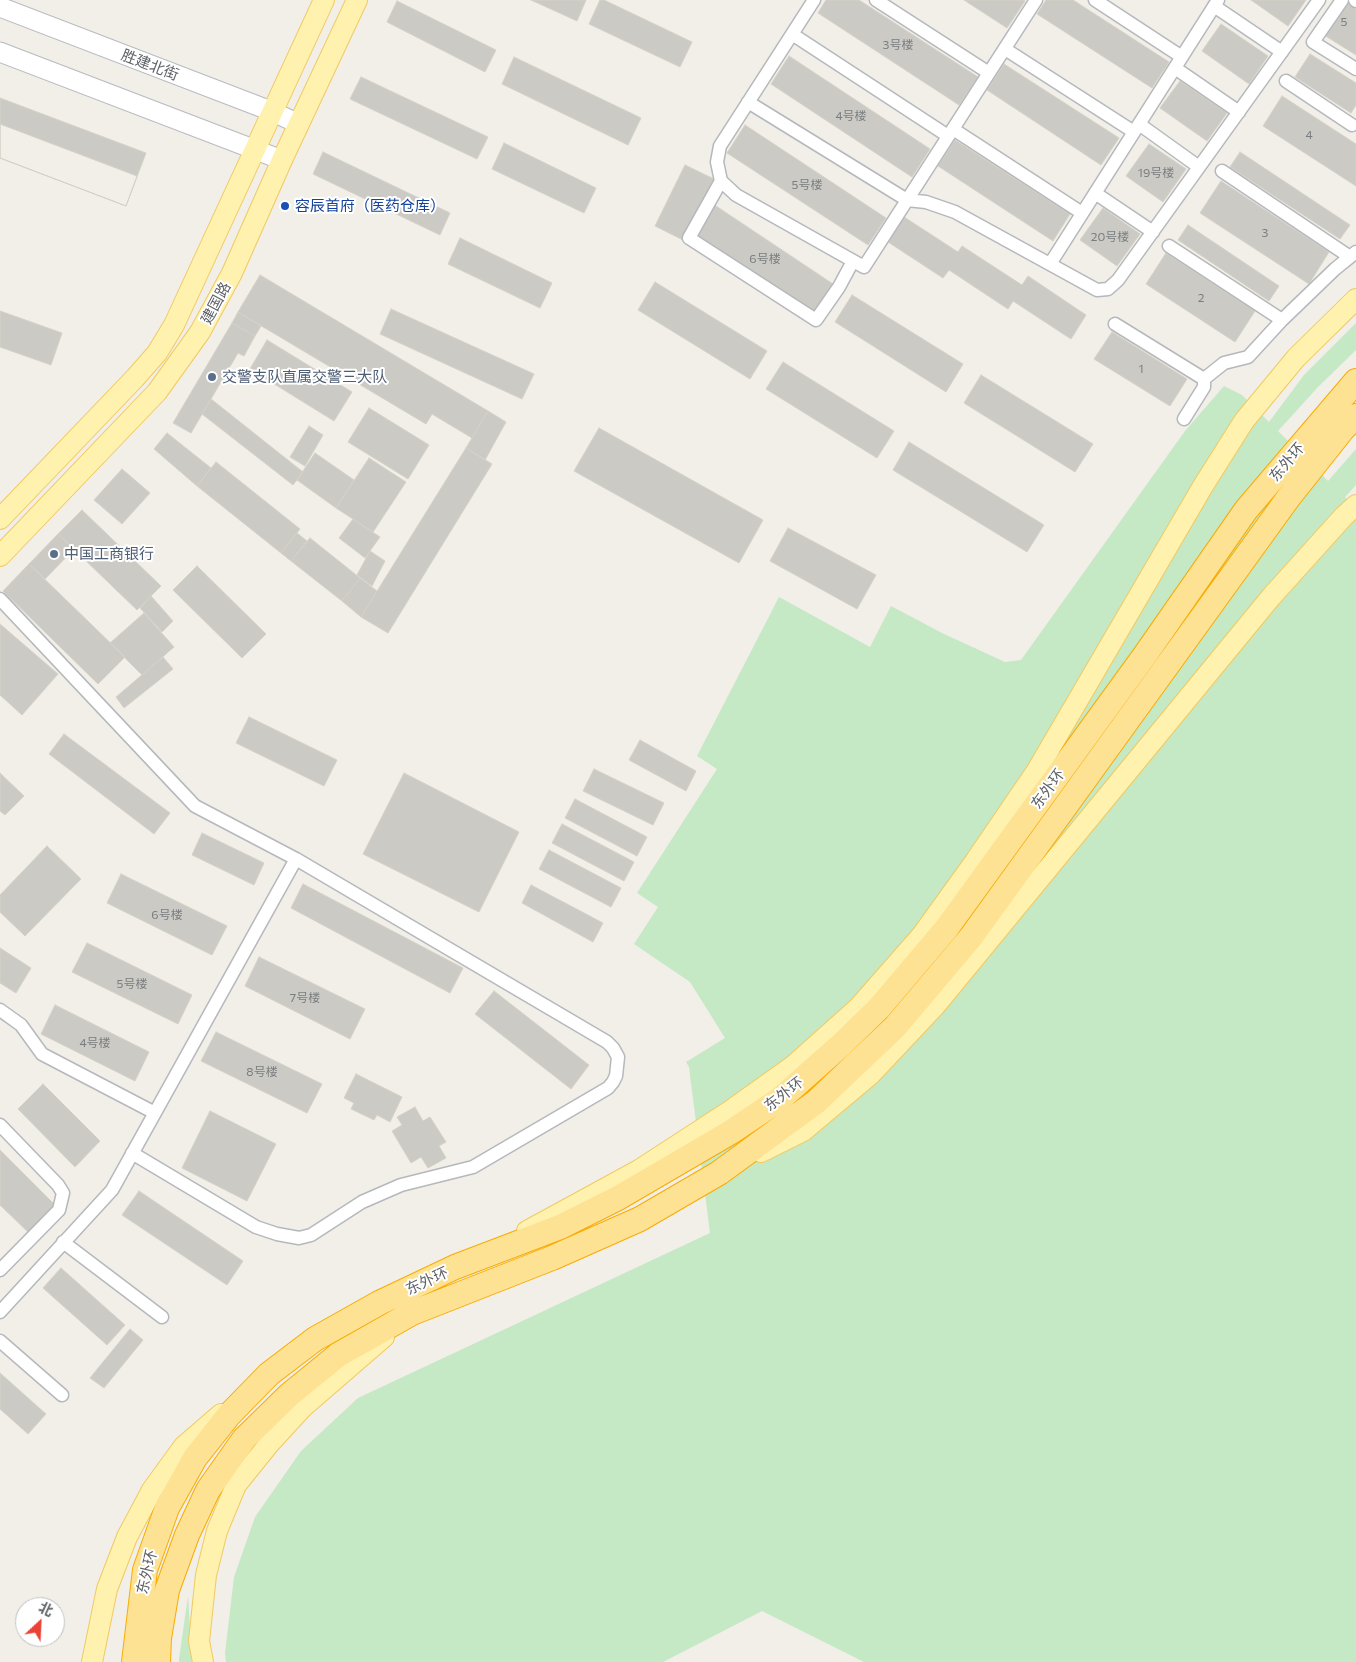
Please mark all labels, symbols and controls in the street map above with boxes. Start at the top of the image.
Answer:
house number: 5 [1341,15,1347,29]
house number: 3号楼 [883,38,913,52]
street label: 胜建北街 [119,46,181,84]
house number: 4号楼 [835,109,867,123]
house number: 4 [1305,128,1313,142]
house number: 19号楼 [1138,166,1174,180]
house number: 5号楼 [792,178,822,192]
place label: 容辰首府（医药仓库） [295,197,445,215]
marker: 容辰首府（医药仓库） [279,200,291,212]
house number: 3 [1262,226,1268,240]
house number: 20号楼 [1091,230,1129,244]
house number: 6号楼 [749,252,781,266]
street label: 建国路 [197,279,235,327]
house number: 2 [1198,291,1204,305]
house number: 1 [1138,362,1144,376]
place label: 交警支队直属交警三大队 [222,368,387,386]
marker: 交警支队直属交警三大队 [206,371,218,383]
street label: 东外环 [1266,439,1308,485]
place label: 中国工商银行 [64,545,154,563]
marker: 中国工商银行 [48,548,60,560]
street label: 东外环 [1027,766,1069,812]
house number: 6号楼 [151,908,183,922]
house number: 5号楼 [117,977,147,991]
house number: 7号楼 [290,991,320,1005]
house number: 4号楼 [79,1036,111,1050]
house number: 8号楼 [246,1065,278,1079]
street label: 东外环 [761,1073,807,1115]
street label: 东外环 [403,1263,451,1299]
street label: 东外环 [133,1548,161,1596]
north arrow [15,1597,65,1647]
text: 北 [36,1598,56,1620]

